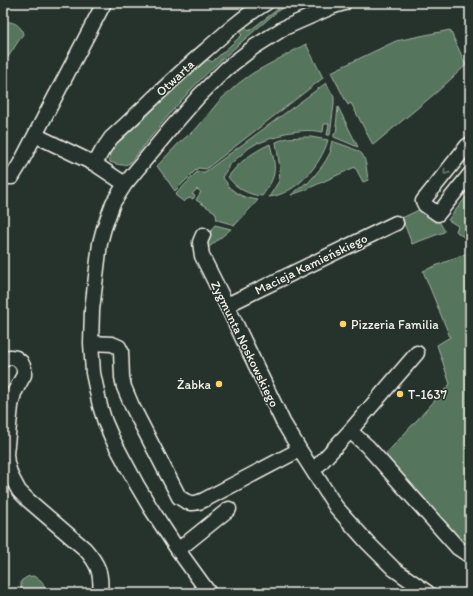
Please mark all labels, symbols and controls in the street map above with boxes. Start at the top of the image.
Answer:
street label: Otwarta [153,56,198,99]
one-way arrow [444,167,451,175]
street label: Macieja Kamieńskiego [252,230,370,298]
street label: Zygmunta Noskowskiego [208,279,282,410]
place label: Pizzeria Familia [351,317,439,332]
marker: Pizzeria Familia [338,319,348,329]
place label: Żabka [177,377,212,392]
marker: Żabka [214,379,224,389]
place label: T-1637 [408,387,448,402]
marker: T-1637 [395,389,405,399]

